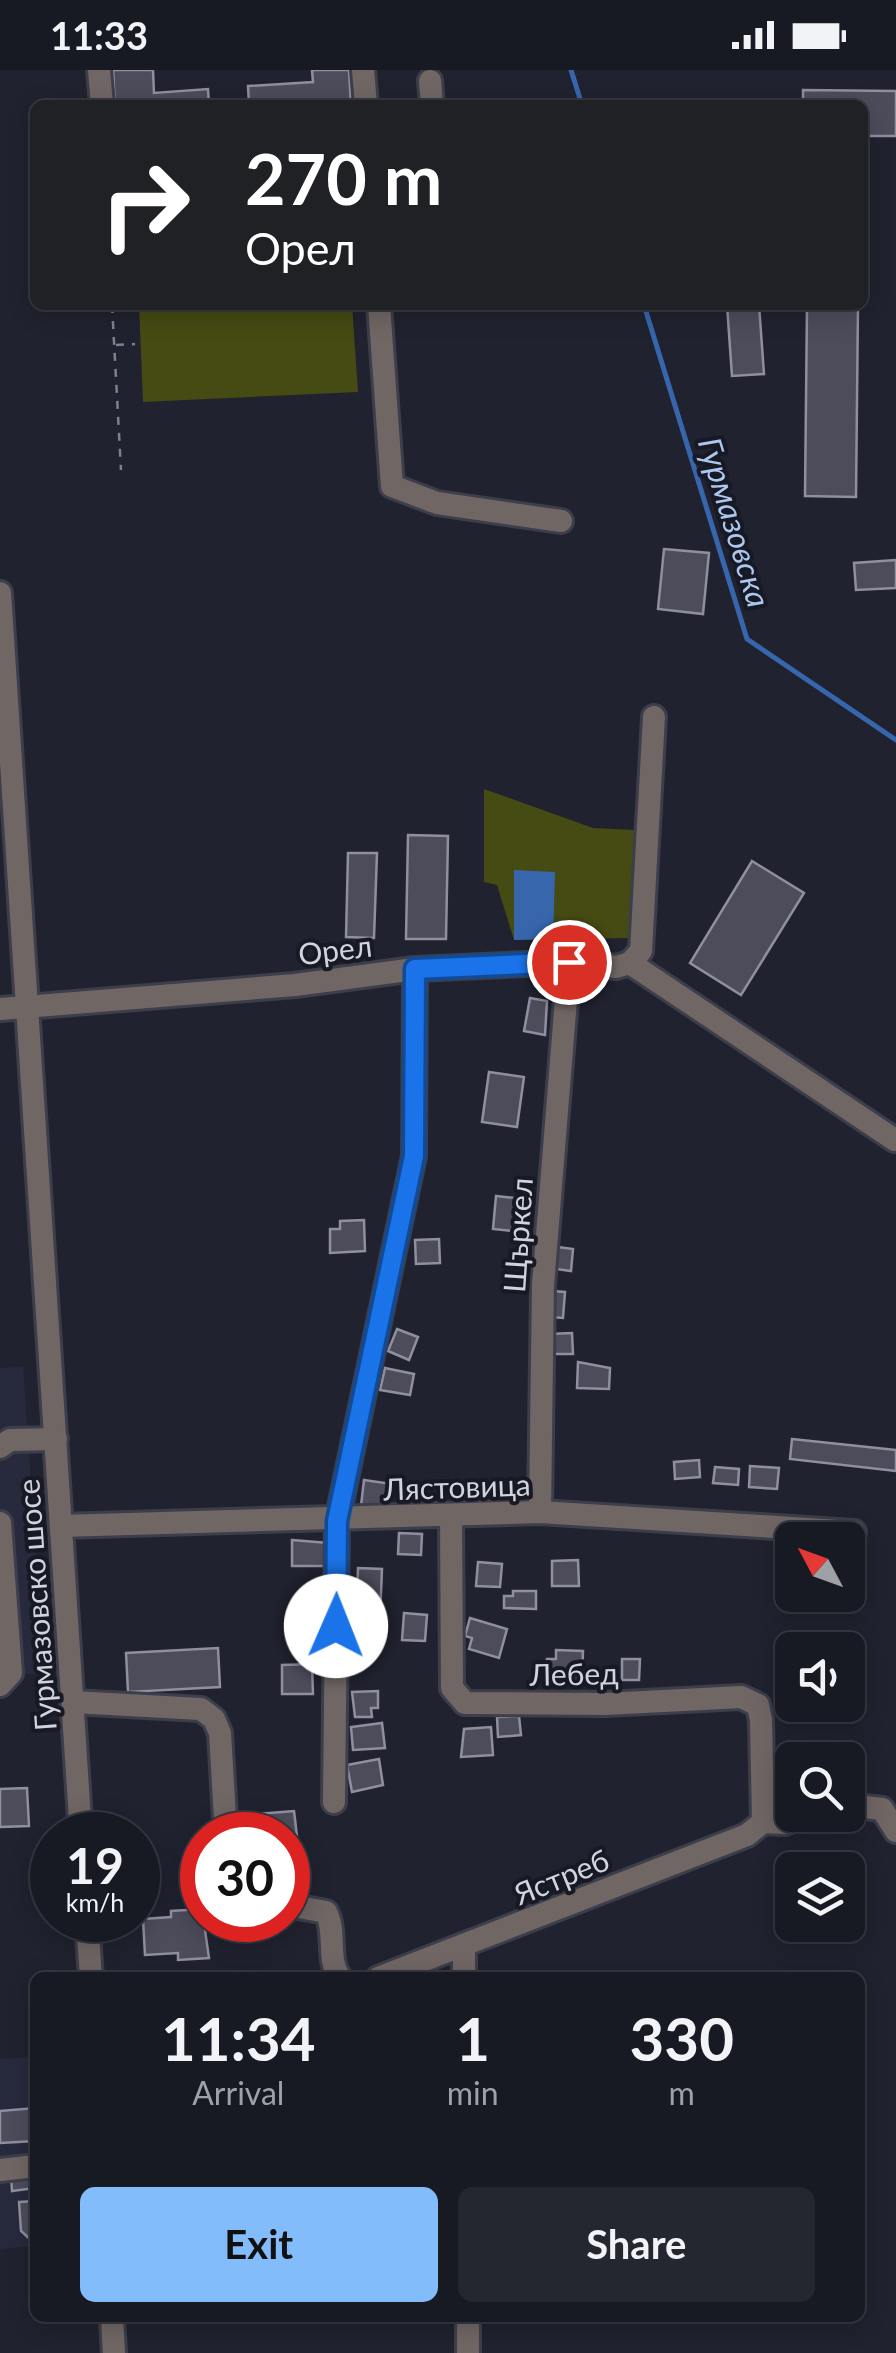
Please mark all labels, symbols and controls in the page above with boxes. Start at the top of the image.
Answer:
text: 11:33 [50,12,148,58]
text: 270 m [245,136,442,220]
icon: right [80,140,210,270]
text: Орел [245,221,356,275]
water label: Гурмазовска [691,432,779,612]
pin [527,920,612,1005]
street label: Орел [296,927,374,971]
icon: arrive [542,935,597,990]
street label: Щъркел [495,1176,539,1294]
street label: Лястовица [382,1465,531,1507]
street label: Гурмазовско шосе [9,1478,63,1732]
north arrow [775,1522,865,1612]
map controls [775,1522,865,1942]
position arrow [284,1574,388,1678]
button: sound [775,1632,865,1722]
street label: Лебед [528,1654,619,1692]
button: search [775,1742,865,1832]
speed limit sign: 30 [180,1812,310,1942]
text: 19 [66,1835,124,1895]
street label: Ястреб [507,1841,614,1912]
button: layers [775,1852,865,1942]
text: km/h [66,1887,124,1917]
text: 11:34 [161,2002,316,2074]
text: 1 [455,2002,490,2074]
text: 330 [630,2002,734,2074]
text: Arrival [192,2073,284,2112]
text: min [447,2073,499,2112]
text: m [669,2073,695,2112]
button: Exit [80,2187,438,2302]
button: Share [458,2187,815,2302]

